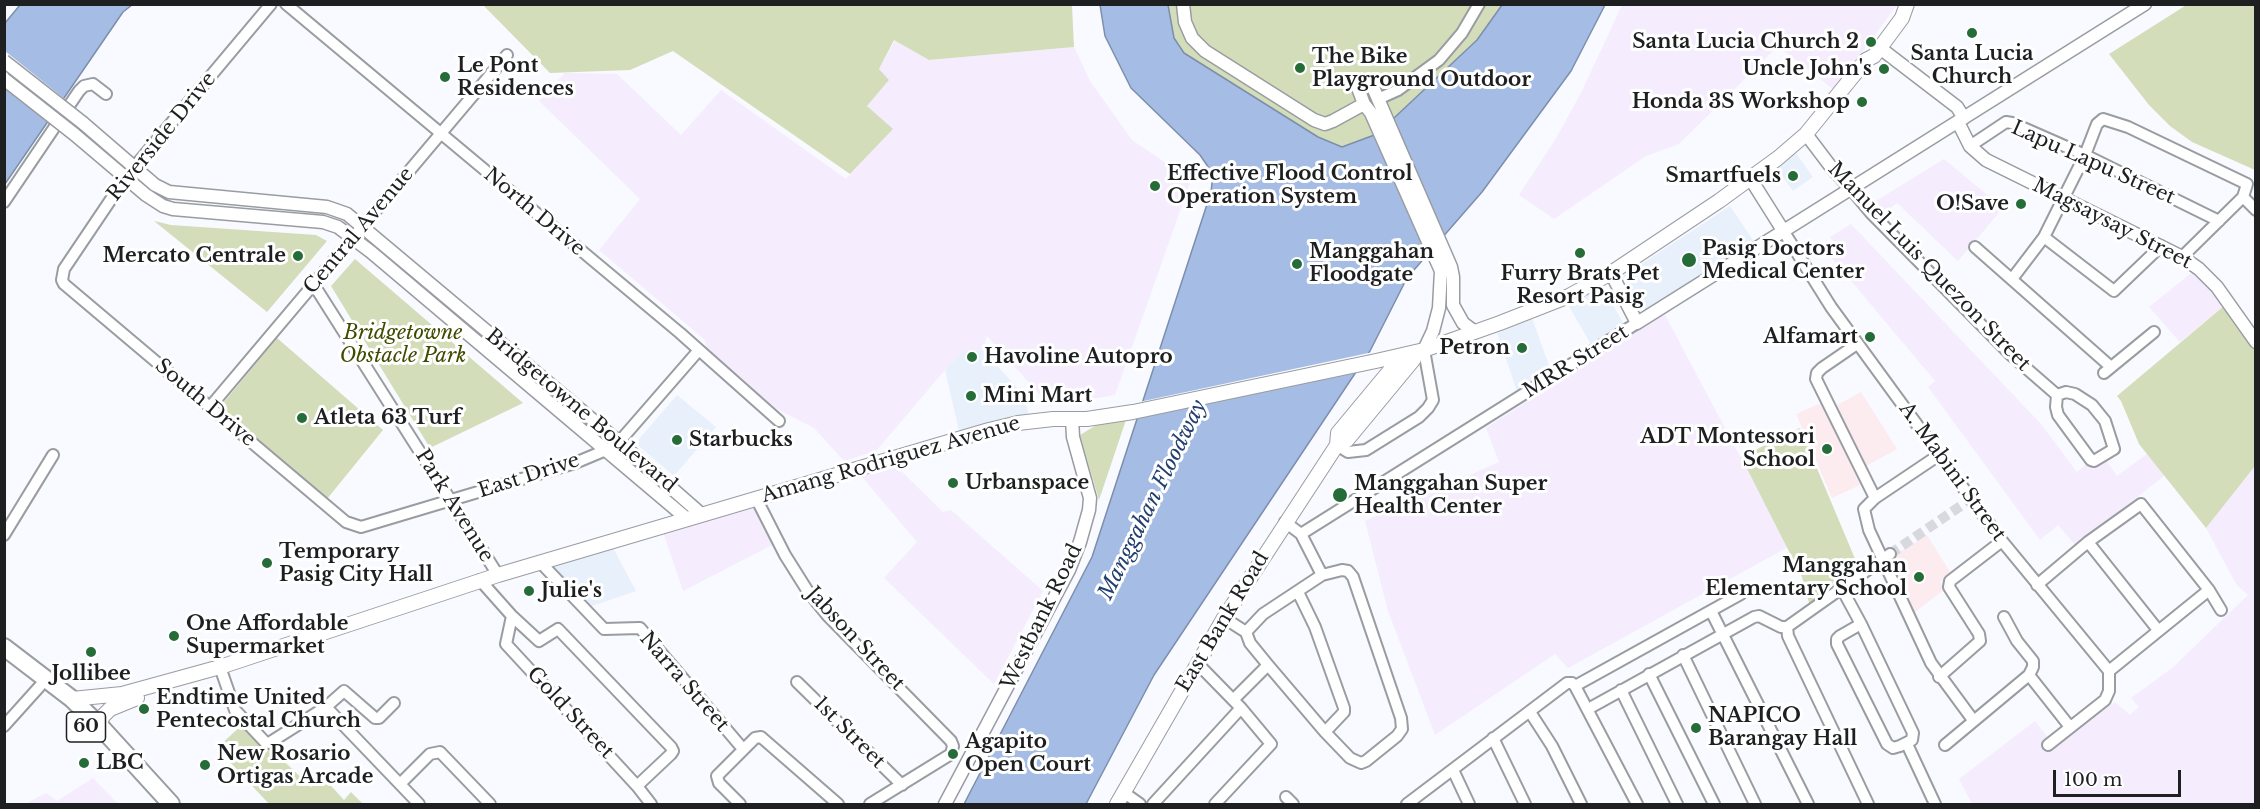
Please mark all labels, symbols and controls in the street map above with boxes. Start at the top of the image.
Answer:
marker: Santa Lucia Church [1965,26,1979,40]
place label: Santa Lucia Church 2 [1632,30,1859,54]
marker: Santa Lucia Church 2 [1864,35,1878,49]
place label: Santa Lucia Church [1911,42,2033,89]
place label: The Bike Playground Outdoor [1312,45,1531,92]
place label: Le Pont Residences [457,54,574,101]
place label: Uncle John's [1742,57,1872,81]
marker: The Bike Playground Outdoor [1293,61,1307,75]
marker: Uncle John's [1877,62,1891,76]
street label: Riverside Drive [103,68,221,206]
marker: Le Pont Residences [438,70,452,84]
place label: Honda 3S Workshop [1632,90,1850,114]
marker: Honda 3S Workshop [1855,95,1869,109]
street label: Lapu Lapu Street [2007,116,2179,210]
street label: Manuel Luis Quezon Street [1823,158,2035,376]
place label: Effective Flood Control Operation System [1167,162,1413,209]
street label: Central Avenue [299,163,419,299]
street label: North Drive [479,163,589,261]
place label: Smartfuels [1665,164,1781,188]
marker: Smartfuels [1786,169,1800,183]
street label: Magsaysay Street [2028,173,2196,275]
marker: Effective Flood Control Operation System [1148,179,1162,193]
place label: O!Save [1936,192,2009,216]
marker: O!Save [2014,197,2028,211]
place label: Pasig Doctors Medical Center [1702,237,1864,284]
place label: Manggahan Floodgate [1309,240,1434,287]
place label: Mercato Centrale [103,244,286,268]
marker: Furry Brats Pet Resort Pasig [1573,246,1587,260]
marker: Mercato Centrale [291,249,305,263]
marker: Pasig Doctors Medical Center [1680,251,1698,269]
marker: Manggahan Floodgate [1290,257,1304,271]
place label: Furry Brats Pet Resort Pasig [1501,262,1659,309]
street label: MRR Street [1519,320,1633,404]
park label: Bridgetowne Obstacle Park [340,321,466,368]
street label: Bridgetowne Boulevard [481,324,681,498]
place label: Alfamart [1763,325,1858,349]
marker: Alfamart [1863,330,1877,344]
place label: Petron [1439,336,1510,360]
marker: Petron [1515,341,1529,355]
place label: Havoline Autopro [984,345,1173,369]
marker: Havoline Autopro [965,350,979,364]
street label: South Drive [150,354,260,452]
place label: Mini Mart [983,384,1092,408]
marker: Mini Mart [964,389,978,403]
water label: Manggahan Floodway [1094,396,1212,604]
street label: A. Mabini Street [1894,398,2010,546]
place label: Atleta 63 Turf [314,406,461,430]
marker: Atleta 63 Turf [295,411,309,425]
street label: Amang Rodriguez Avenue [759,412,1023,508]
place label: ADT Montessori School [1640,425,1815,472]
place label: Starbucks [689,428,793,452]
marker: Starbucks [670,433,684,447]
marker: ADT Montessori School [1820,442,1834,456]
street label: Park Avenue [410,445,498,567]
street label: East Drive [475,448,583,504]
place label: Urbanspace [965,471,1089,495]
place label: Manggahan Super Health Center [1354,472,1547,519]
marker: Urbanspace [946,476,960,490]
marker: Manggahan Super Health Center [1331,486,1349,504]
place label: Temporary Pasig City Hall [279,540,433,587]
street label: Westbank Road [996,540,1088,694]
street label: East Bank Road [1172,547,1274,697]
place label: Manggahan Elementary School [1705,554,1907,601]
marker: Temporary Pasig City Hall [260,556,274,570]
marker: Manggahan Elementary School [1912,570,1926,584]
place label: Julie's [541,579,602,603]
street label: Jabson Street [801,582,909,696]
marker: Julie's [522,584,536,598]
place label: One Affordable Supermarket [186,612,348,659]
street label: Narra Street [634,627,734,737]
marker: One Affordable Supermarket [167,629,181,643]
marker: Jollibee [84,645,98,659]
place label: Jollibee [51,662,131,686]
street label: Gold Street [522,662,618,764]
place label: Endtime United Pentecostal Church [156,686,361,733]
street label: 1st Street [808,692,890,774]
marker: Endtime United Pentecostal Church [137,702,151,716]
place label: NAPICO Barangay Hall [1708,704,1857,751]
road number: 60 [66,712,106,742]
marker: NAPICO Barangay Hall [1689,721,1703,735]
place label: Agapito Open Court [965,730,1091,777]
place label: New Rosario Ortigas Arcade [217,742,373,789]
marker: Agapito Open Court [946,747,960,761]
place label: LBC [96,751,143,775]
marker: LBC [77,756,91,770]
marker: New Rosario Ortigas Arcade [198,758,212,772]
scale bar [2056,758,2184,796]
text: 100 m [2064,769,2122,791]

